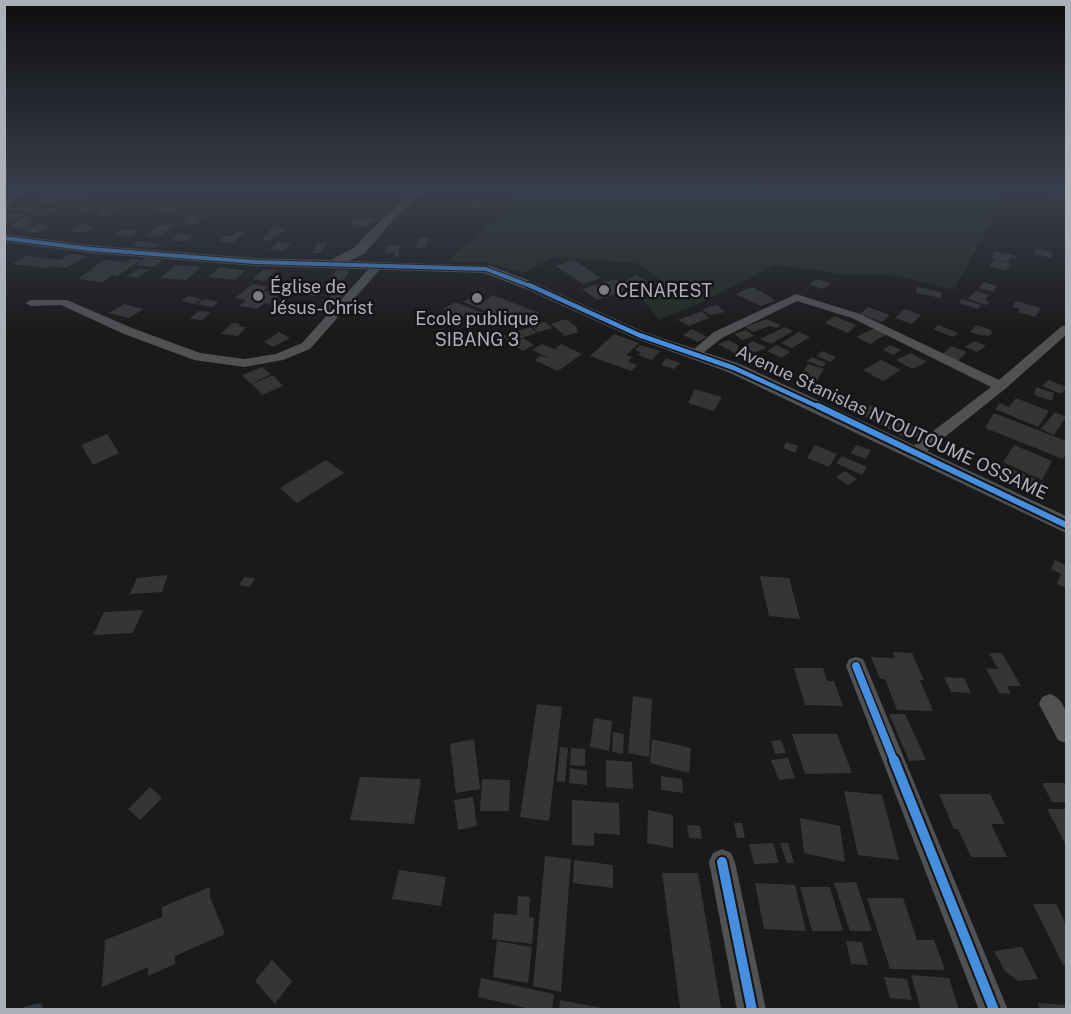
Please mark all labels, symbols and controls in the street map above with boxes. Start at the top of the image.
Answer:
place label: Église de Jésus-Christ [270,275,373,318]
place label: CENAREST [616,280,712,301]
marker: CENAREST [597,283,611,297]
marker: Église de Jésus-Christ [251,289,265,303]
marker: Ecole publique SIBANG 3 [470,291,484,305]
place label: Ecole publique SIBANG 3 [415,308,539,350]
street label: Avenue Stanislas NTOUTOUME OSSAME [733,340,1051,504]

